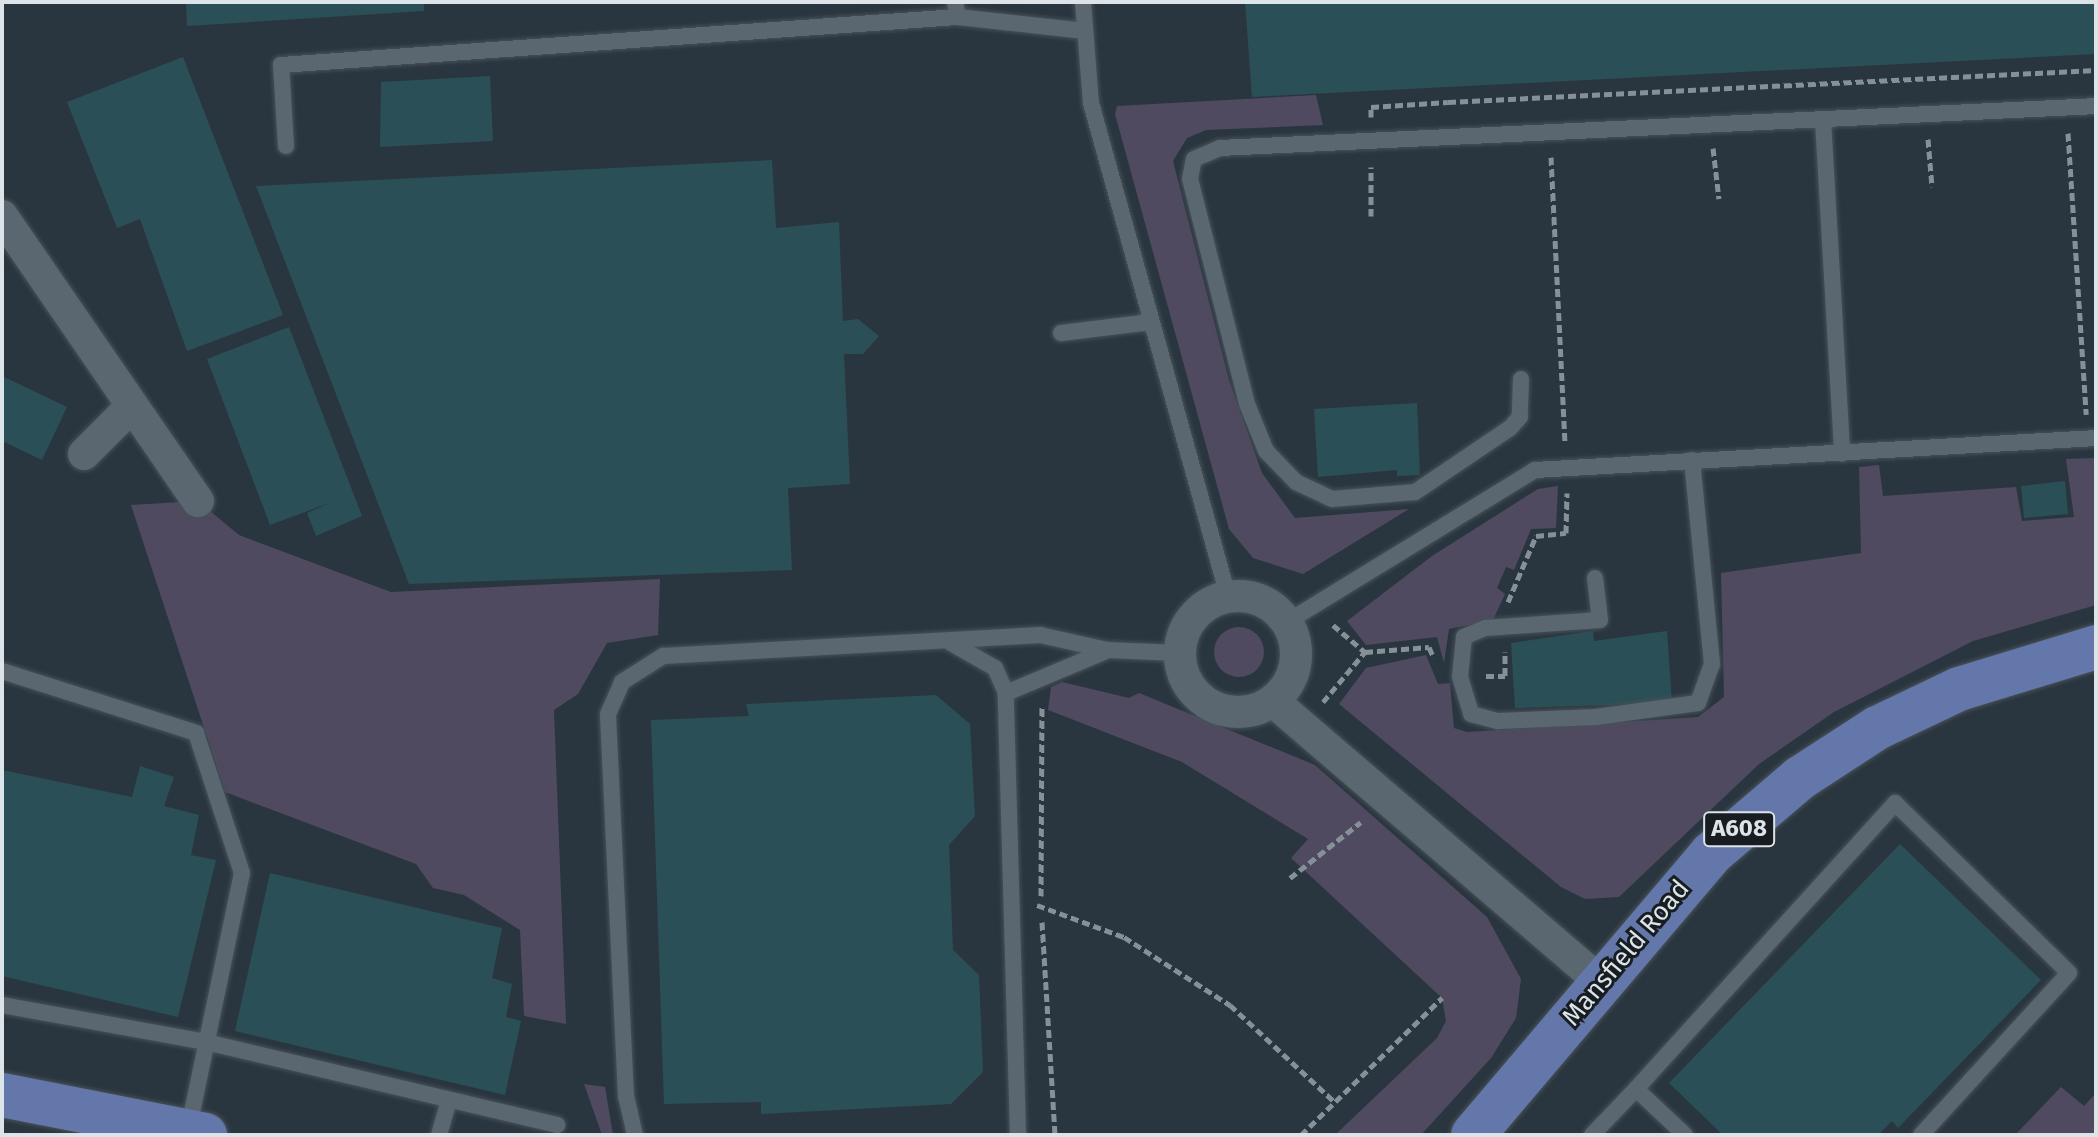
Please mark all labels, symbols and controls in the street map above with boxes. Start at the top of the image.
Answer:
road number: A608 [1703,809,1775,849]
street label: Mansfield Road [1556,874,1696,1032]

